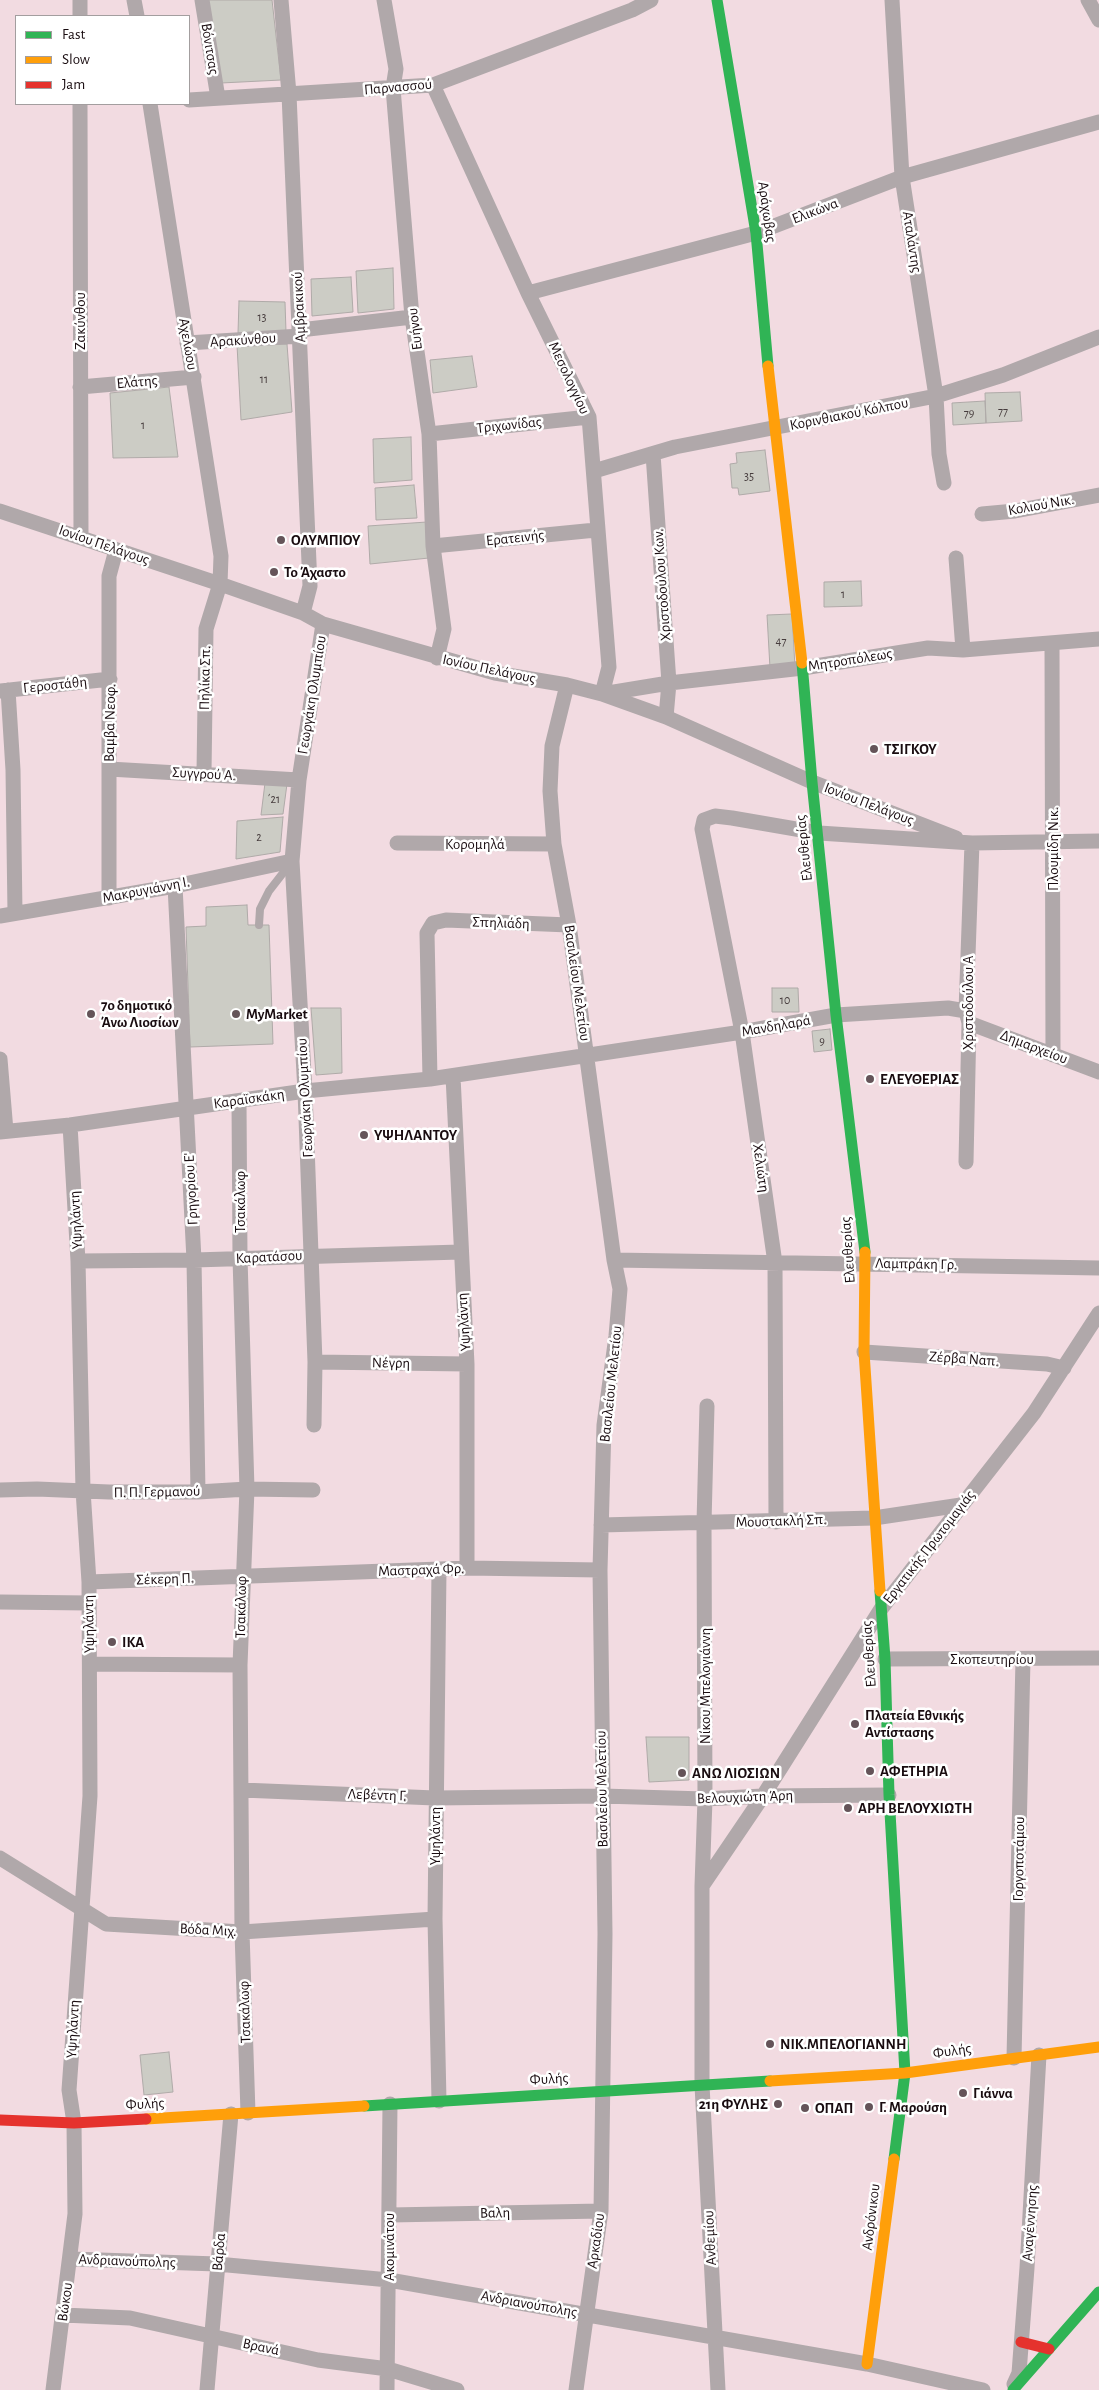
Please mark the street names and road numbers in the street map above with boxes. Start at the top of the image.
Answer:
street label: Βόνιτσας [197,22,223,76]
street label: Παρνασσού [363,75,433,99]
street label: Αράχωβας [754,180,780,244]
street label: Ελικώνα [789,194,841,228]
street label: Αταλάντης [898,210,926,274]
street label: Αμβρακικού [288,271,310,343]
street label: Ζακύνθου [71,292,89,350]
street label: Ευήνου [403,307,427,351]
street label: Αχελώου [175,317,201,371]
street label: Αρακύνθου [209,329,277,351]
street label: Μεσολογγίου [544,339,594,417]
street label: Ελάτης [116,371,158,393]
street label: Κορινθιακού Κόλπου [788,394,910,434]
street label: Τριχωνίδας [476,413,542,437]
street label: Κολιού Νικ. [1007,490,1075,520]
street label: Ιονίου Πελάγους [56,521,152,569]
street label: Ερατεινής [485,526,545,550]
street label: Χριστοδούλου Κων. [649,528,675,642]
street label: Γεωργάκη Ολυμπίου [294,634,330,756]
street label: Μητροπόλεως [807,644,893,676]
street label: Πηλίκα Σπ. [195,646,215,710]
street label: Ιονίου Πελάγους [441,650,537,688]
street label: Γεροστάθη [22,673,88,697]
street label: Βαμβα Νεοφ. [100,684,120,762]
street label: Συγγρού Α. [172,763,236,785]
street label: Ιονίου Πελάγους [822,779,916,829]
street label: Πλουμίδη Νικ. [1044,807,1062,891]
street label: Ελευθερίας [792,814,816,882]
street label: Κορομηλά [445,835,505,853]
street label: Μακρυγιάννη Ι. [101,873,191,907]
street label: Σπηλιάδη [472,913,530,933]
street label: Βασιλείου Μελετίου [560,924,594,1042]
street label: Χριστοδούλου Α [959,956,977,1050]
street label: Μανδηλαρά [740,1011,812,1041]
street label: Δημαρχείου [998,1026,1070,1068]
street label: Γεωργάκη Ολυμπίου [293,1038,317,1158]
street label: Καραϊσκάκη [212,1085,286,1113]
street label: Χελιώτη [749,1142,773,1194]
street label: Γρηγορίου Ε' [180,1152,202,1226]
street label: Τσακάλωφ [231,1171,249,1233]
street label: Υψηλάντη [65,1190,87,1250]
street label: Ελευθερίας [837,1216,859,1284]
street label: Καρατάσου [235,1246,303,1268]
street label: Λαμπράκη Γρ. [875,1254,957,1274]
street label: Υψηλάντη [453,1292,475,1352]
street label: Βασιλείου Μελετίου [596,1325,626,1443]
street label: Ζέρβα Ναπ. [928,1348,1000,1370]
street label: Νέγρη [372,1354,410,1372]
street label: Π. Π. Γερμανού [113,1482,201,1502]
street label: Εργατικής Πρωτομαγιάς [879,1487,979,1607]
street label: Μουστακλή Σπ. [735,1510,827,1532]
street label: Μαστραχά Φρ. [378,1560,464,1580]
street label: Σέκερη Π. [136,1569,194,1589]
street label: Τσακάλωφ [231,1576,251,1638]
street label: Υψηλάντη [79,1595,99,1653]
street label: Ελευθερίας [858,1620,880,1688]
street label: Νίκου Μπελογιάννη [696,1628,714,1744]
street label: Σκοπευτηρίου [950,1650,1034,1668]
street label: Βασιλείου Μελετίου [592,1730,612,1848]
street label: Λεβέντη Γ. [347,1785,407,1805]
street label: Βελουχιώτη Άρη [696,1786,794,1808]
street label: Υψηλάντη [426,1807,444,1865]
street label: Γοργοποτάμου [1009,1816,1029,1902]
street label: Βόδα Μιχ. [179,1920,237,1940]
street label: Τσακάλωφ [235,1981,255,2043]
street label: Υψηλάντη [62,1999,84,2059]
street label: Φυλής [932,2039,972,2063]
street label: Φυλής [529,2069,569,2089]
street label: Φυλής [125,2094,165,2114]
street label: Ανδρόνικου [858,2183,884,2251]
street label: Αναγέννησης [1018,2184,1042,2262]
street label: Βαλη [480,2204,510,2222]
street label: Ανθεμίου [700,2210,720,2266]
street label: Αρκαδίου [583,2212,609,2270]
street label: Ακομινάτου [380,2213,398,2281]
street label: Βάρδα [208,2232,230,2272]
street label: Ανδριανούπολης [78,2250,176,2272]
street label: Βώκου [53,2281,77,2323]
street label: Ανδριανούπολης [479,2287,579,2321]
street label: Βρανά [241,2334,281,2360]

